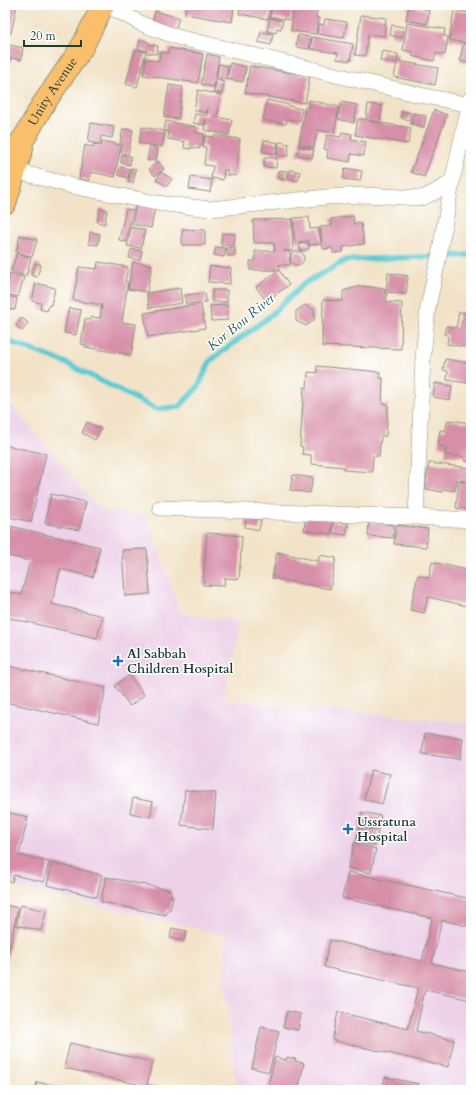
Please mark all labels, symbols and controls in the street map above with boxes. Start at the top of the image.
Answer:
scale bar [24,22,81,48]
text: 20 m [30,28,57,44]
street label: Unity Avenue [24,54,82,129]
water label: Kor Bou River [203,289,279,355]
place label: Al Sabbah Children Hospital [127,645,233,678]
marker: Al Sabbah Children Hospital [112,655,124,667]
place label: Ussratuna Hospital [357,813,416,846]
marker: Ussratuna Hospital [342,823,354,835]

